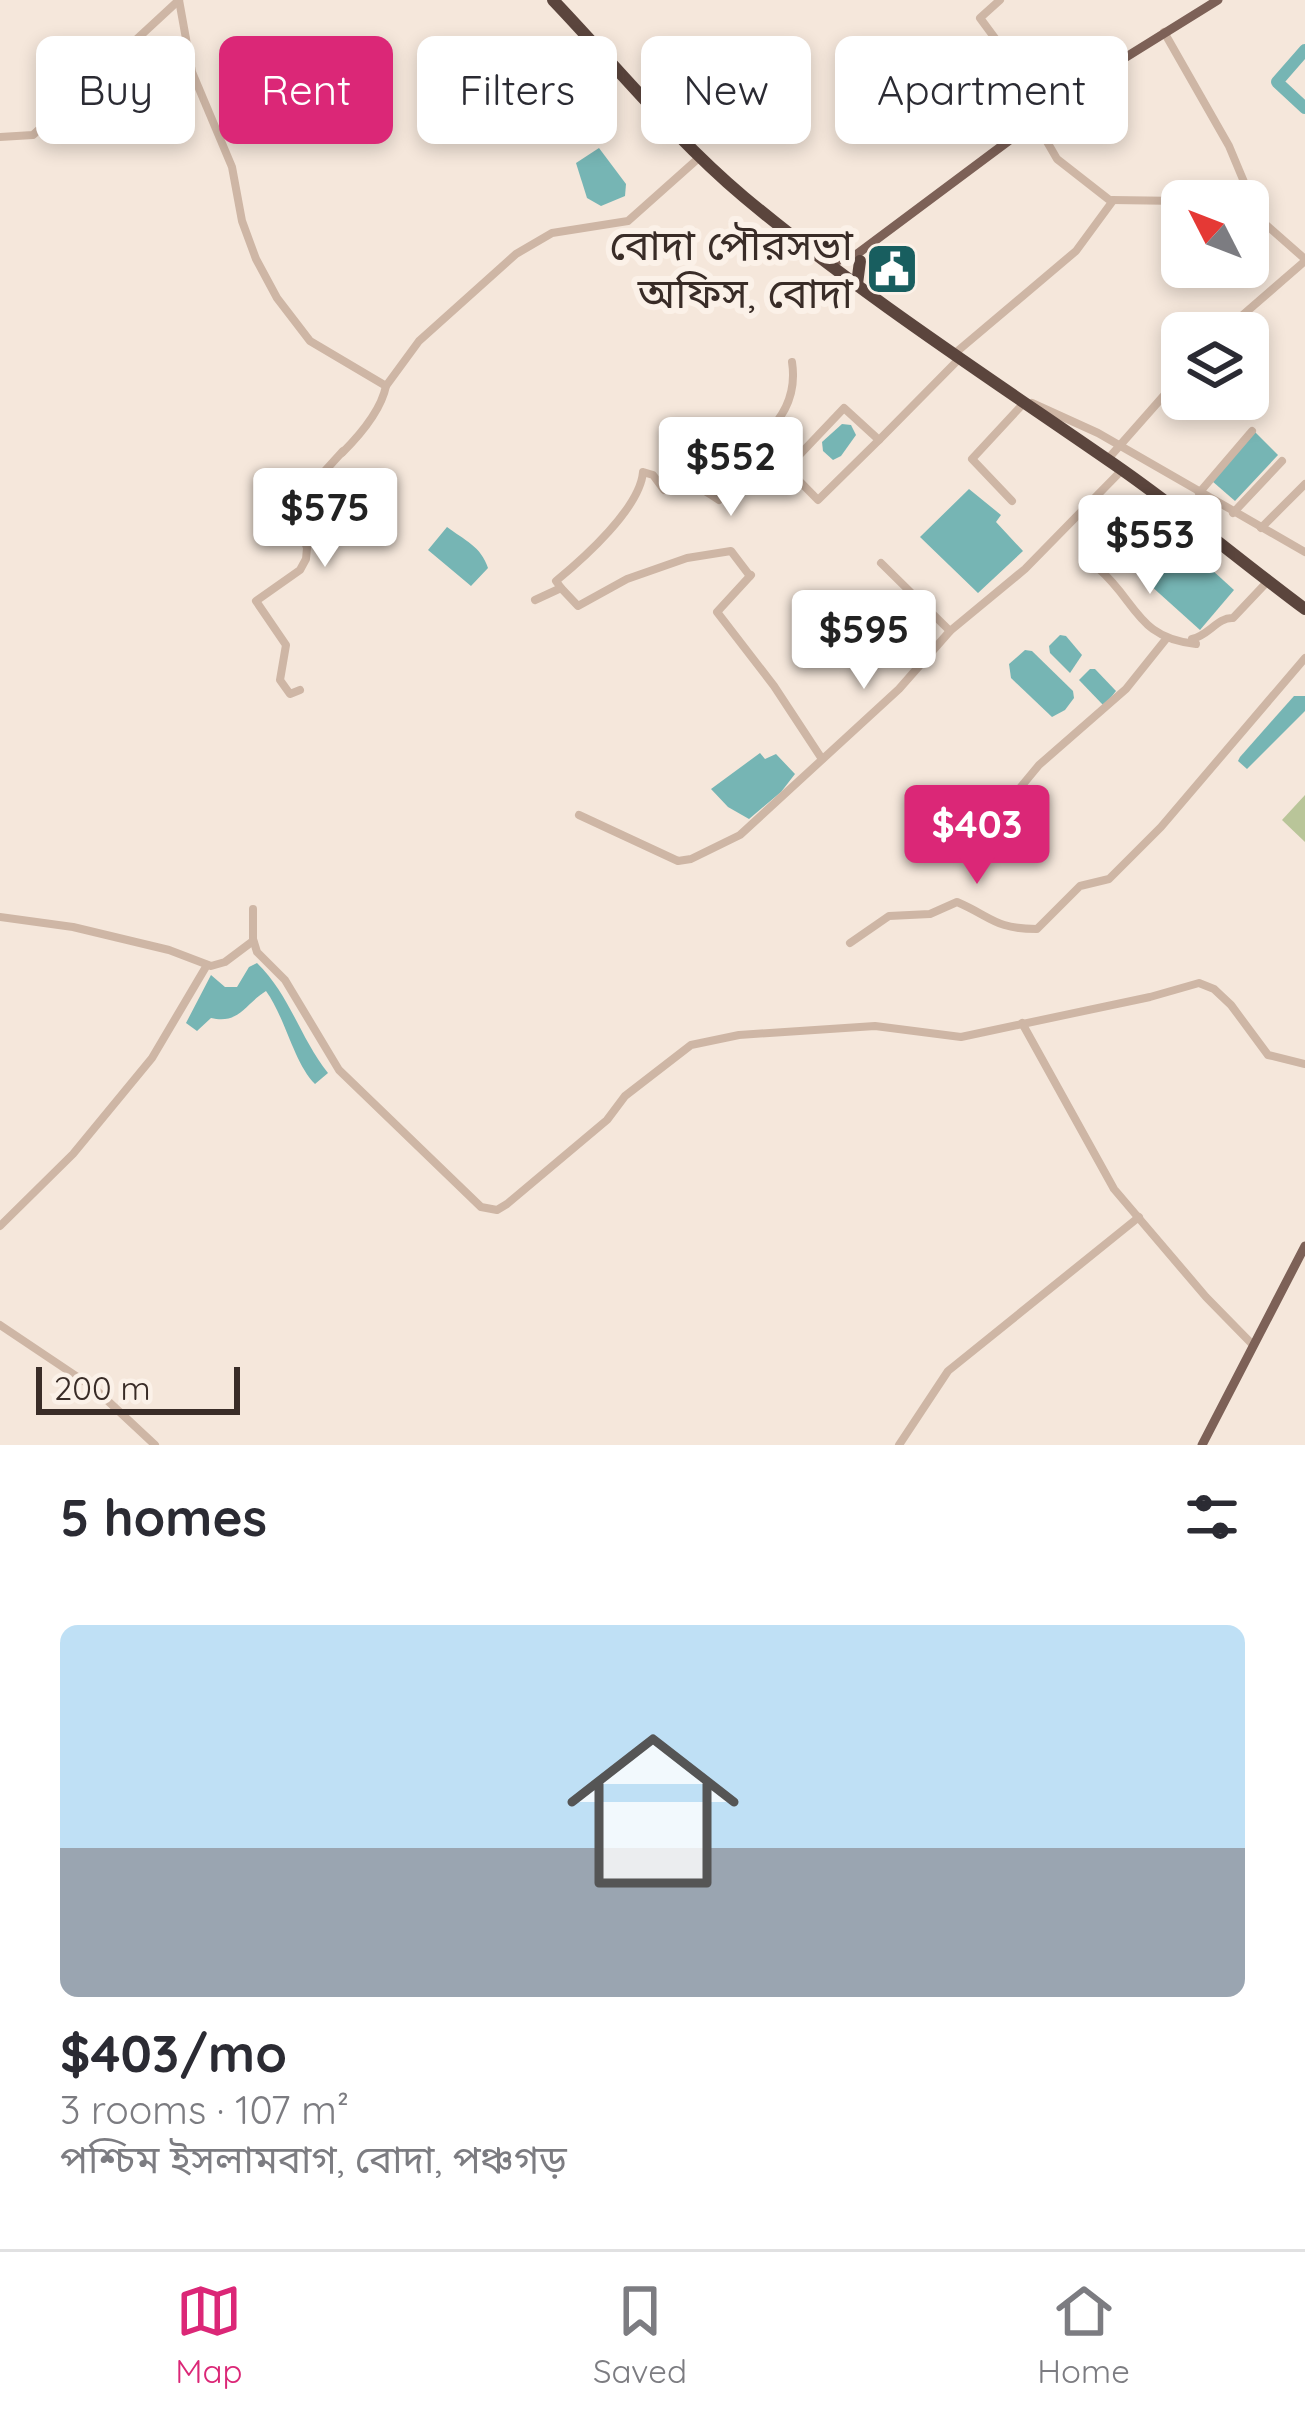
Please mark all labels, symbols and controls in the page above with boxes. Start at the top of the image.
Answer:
chip: Buy [36,36,195,144]
chip: Rent [219,36,393,144]
chip: Filters [417,36,617,144]
chip: New [641,36,811,144]
chip: Apartment [835,36,1128,144]
north arrow [1161,180,1269,288]
map controls [1161,180,1269,420]
place label: বোদা পৌরসভা অফিস, বোদা [609,218,854,319]
public building icon: বোদা পৌরসভা অফিস, বোদা [864,241,920,297]
button: layers [1161,312,1269,420]
pin: $552 [660,417,802,519]
text: $552 [686,431,776,480]
pin: $575 [254,468,396,570]
text: $575 [280,482,370,531]
pin: $553 [1079,495,1221,597]
text: $553 [1105,509,1195,558]
pin: $595 [793,590,935,692]
text: $595 [819,604,909,653]
pin: $403 [906,785,1048,887]
text: $403 [931,799,1023,848]
scale bar [36,1361,240,1414]
text: 200 m [54,1367,151,1408]
icon: filters [1179,1484,1245,1550]
text: 5 homes [60,1485,267,1549]
icon: home [545,1703,761,1919]
text: $403/mo [60,2021,287,2085]
text: 3 rooms · 107 m² [60,2085,349,2134]
text: পশ্চিম ইসলামবাগ, বোদা, পঞ্চগড় [60,2134,567,2183]
tab: Map [175,2278,242,2391]
tab: Saved [593,2278,687,2391]
tab: Home [1037,2278,1130,2391]

